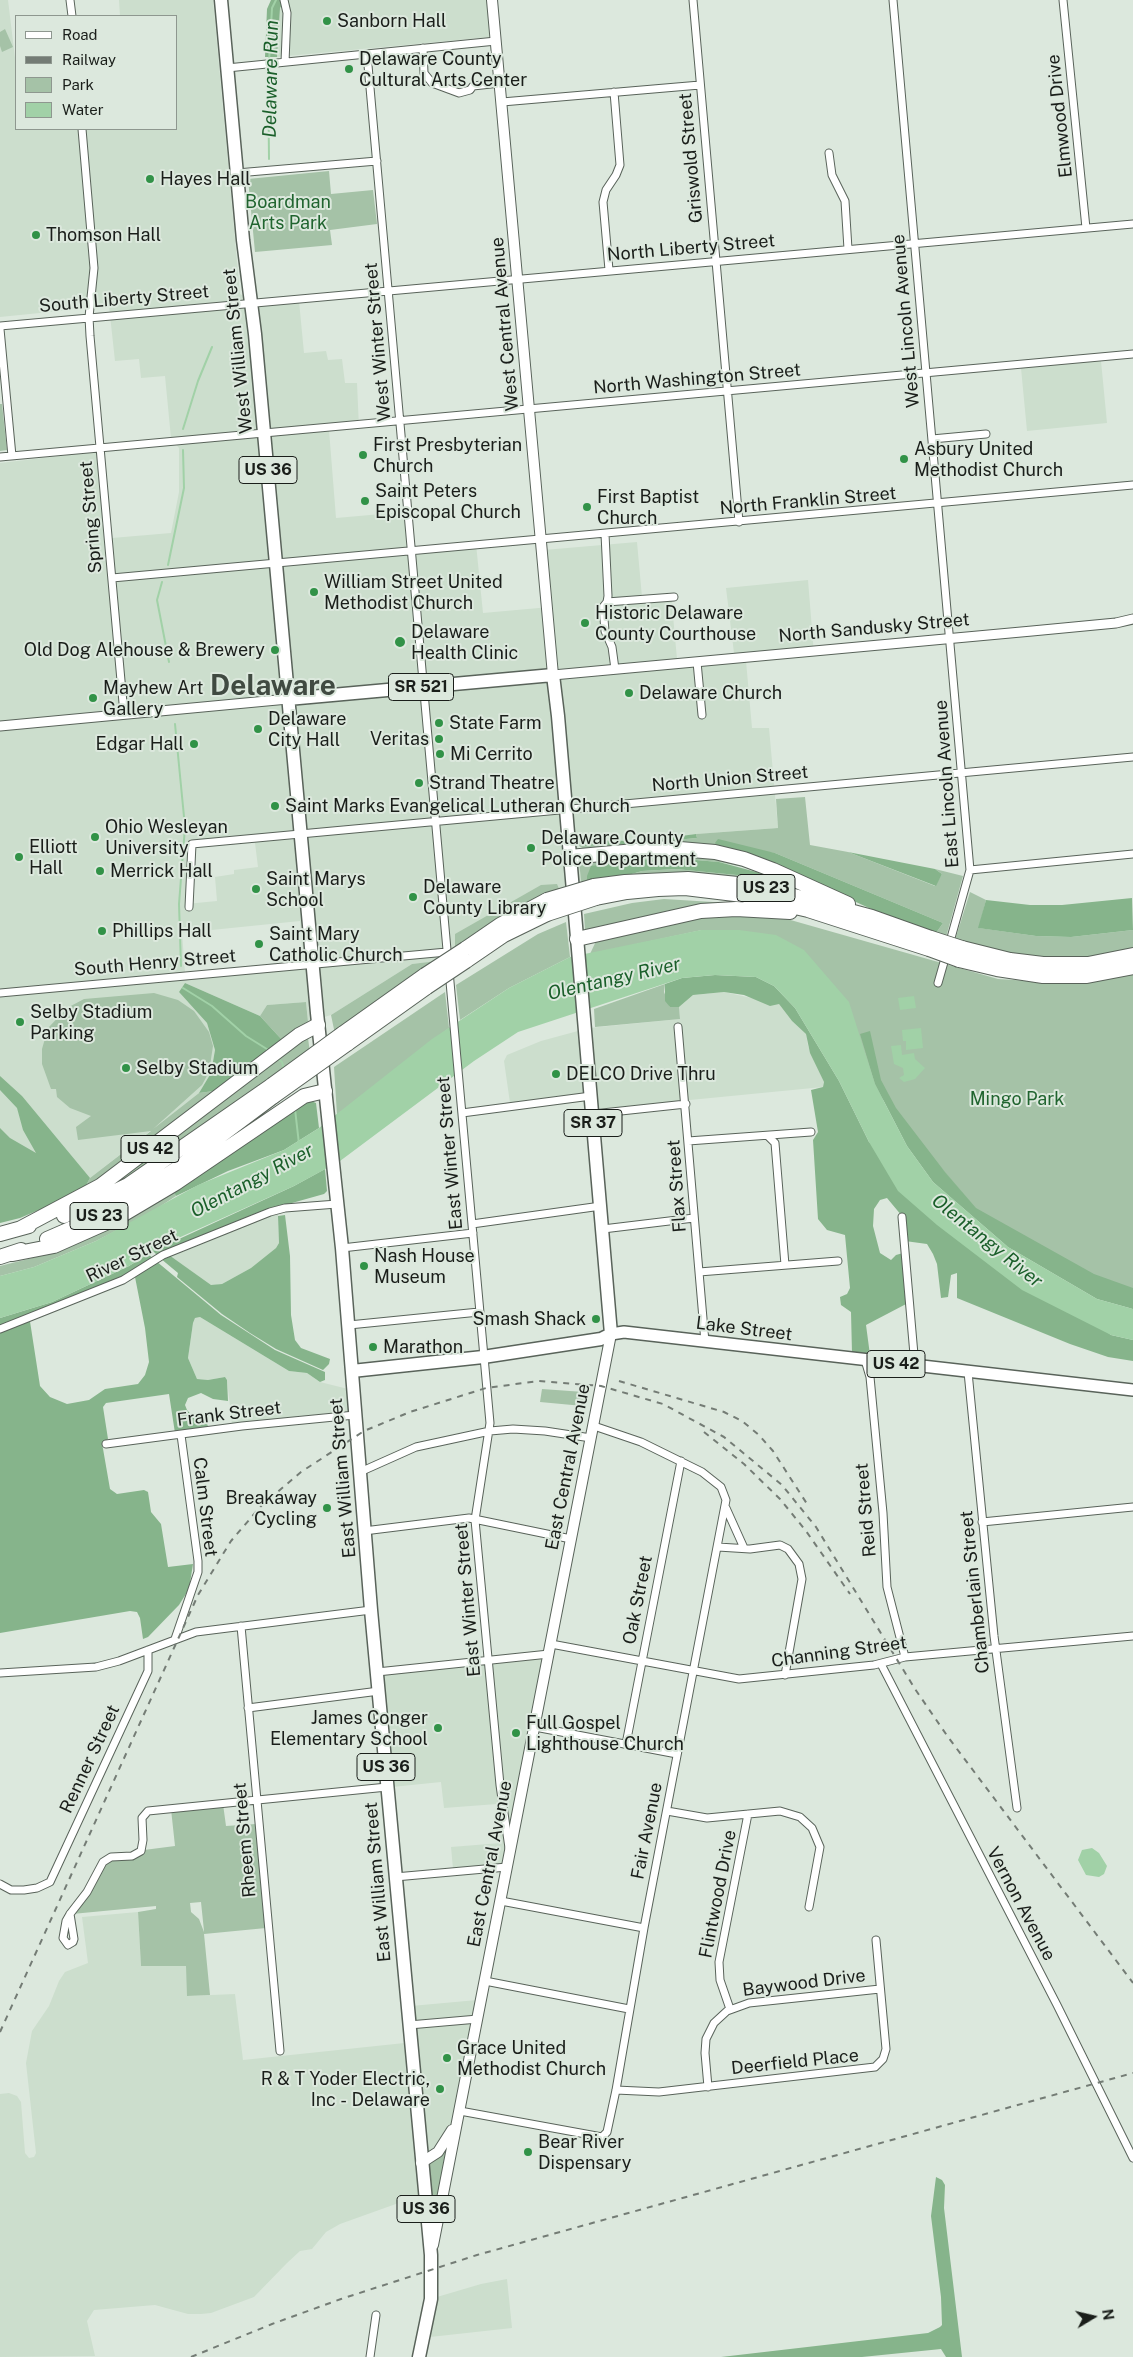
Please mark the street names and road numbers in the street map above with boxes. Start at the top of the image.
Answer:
street label: Elmwood Drive [1043,53,1077,179]
street label: Griswold Street [675,92,707,224]
street label: North Liberty Street [606,230,776,266]
street label: West Lincoln Avenue [888,233,924,409]
street label: West Central Avenue [487,236,523,412]
street label: West Winter Street [360,262,396,422]
street label: West William Street [219,267,257,435]
street label: South Liberty Street [38,281,210,317]
street label: North Washington Street [592,359,802,399]
road number: US 36 [239,456,297,484]
street label: Spring Street [75,460,107,574]
street label: North Franklin Street [719,483,897,519]
street label: North Sandusky Street [778,609,970,647]
road number: SR 521 [388,674,454,700]
street label: East Lincoln Avenue [930,699,964,869]
street label: North Union Street [651,761,809,797]
road number: US 23 [737,874,795,901]
street label: South Henry Street [73,945,237,981]
street label: East Winter Street [433,1075,467,1231]
road number: SR 37 [564,1110,622,1136]
road number: US 42 [121,1136,179,1162]
street label: Flax Street [663,1139,691,1233]
road number: US 23 [70,1202,128,1230]
street label: River Street [83,1224,181,1288]
street label: Lake Street [695,1312,793,1346]
road number: US 42 [867,1350,925,1378]
street label: East Central Avenue [541,1382,595,1552]
street label: Frank Street [176,1397,282,1431]
street label: East William Street [325,1397,361,1559]
street label: Calm Street [188,1456,222,1558]
street label: Reid Street [851,1462,881,1558]
street label: Chamberlain Street [956,1510,994,1674]
street label: East Winter Street [451,1522,485,1678]
street label: Oak Street [619,1554,657,1646]
street label: Channing Street [770,1632,908,1672]
street label: Renner Street [55,1701,125,1817]
road number: US 36 [357,1754,415,1780]
street label: East Central Avenue [463,1779,517,1949]
street label: Fair Avenue [627,1781,667,1881]
street label: Rheem Street [229,1782,261,1898]
street label: East William Street [360,1801,396,1963]
street label: Flintwood Drive [695,1828,741,1960]
street label: Vernon Avenue [982,1843,1060,1965]
street label: Baywood Drive [741,1965,867,2001]
street label: Deerfield Place [730,2045,860,2079]
road number: US 36 [397,2196,455,2222]

